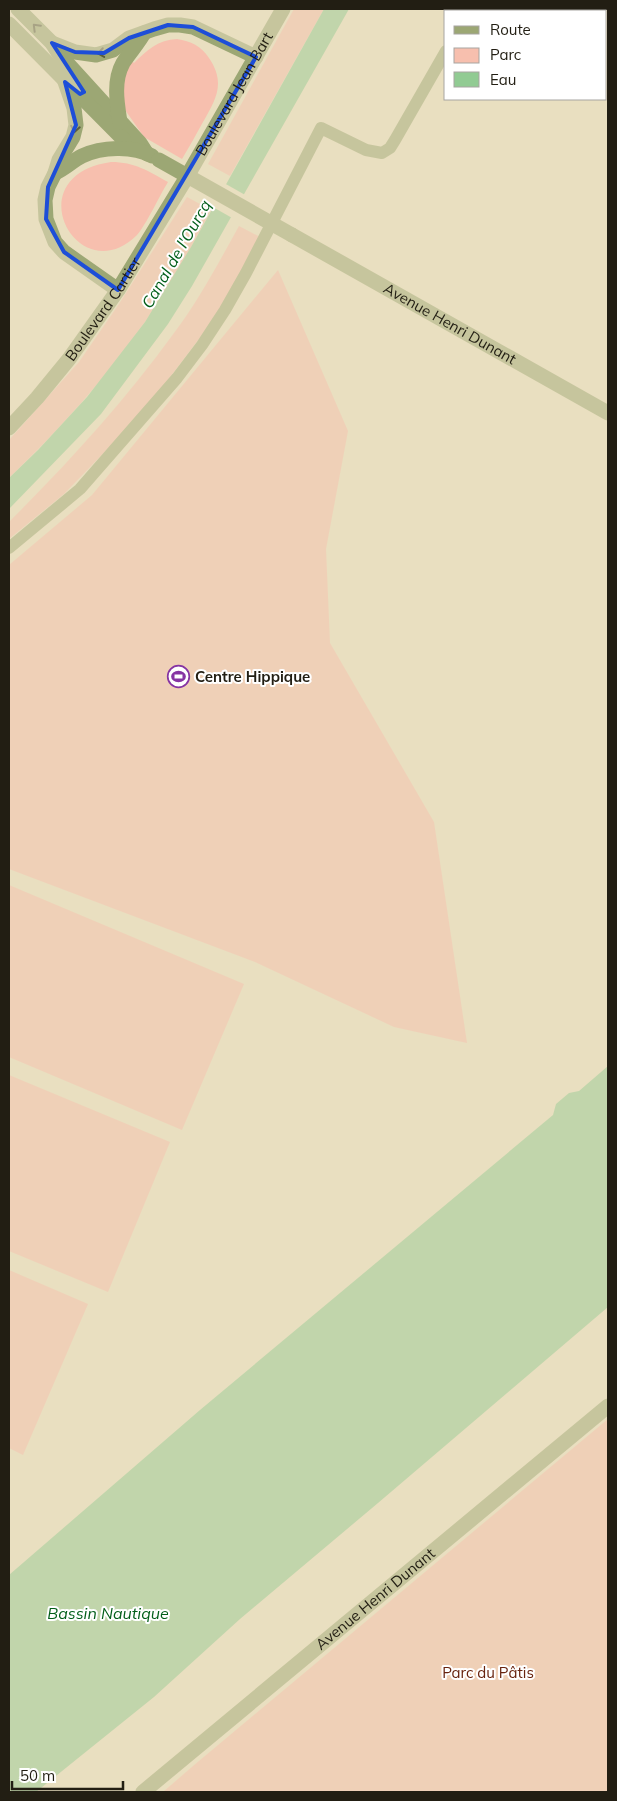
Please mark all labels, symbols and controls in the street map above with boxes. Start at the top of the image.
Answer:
legend [444,10,607,100]
text: Route [490,20,531,39]
one-way arrow [33,24,42,33]
street label: Boulevard Jean Bart [191,29,277,159]
text: Parc [490,45,521,64]
one-way arrow [97,47,105,58]
text: Eau [490,70,516,89]
one-way arrow [70,125,80,133]
water label: Canal de l'Ourcq [137,196,215,312]
street label: Boulevard Cartier [61,253,145,364]
street label: Avenue Henri Dunant [380,278,520,368]
sports icon: Centre Hippique [167,665,191,689]
place label: Centre Hippique [195,667,310,686]
street label: Avenue Henri Dunant [312,1544,439,1654]
water label: Bassin Nautique [47,1603,169,1623]
park label: Parc du Pâtis [442,1663,534,1682]
scale bar [12,1758,124,1790]
text: 50 m [20,1766,55,1785]

